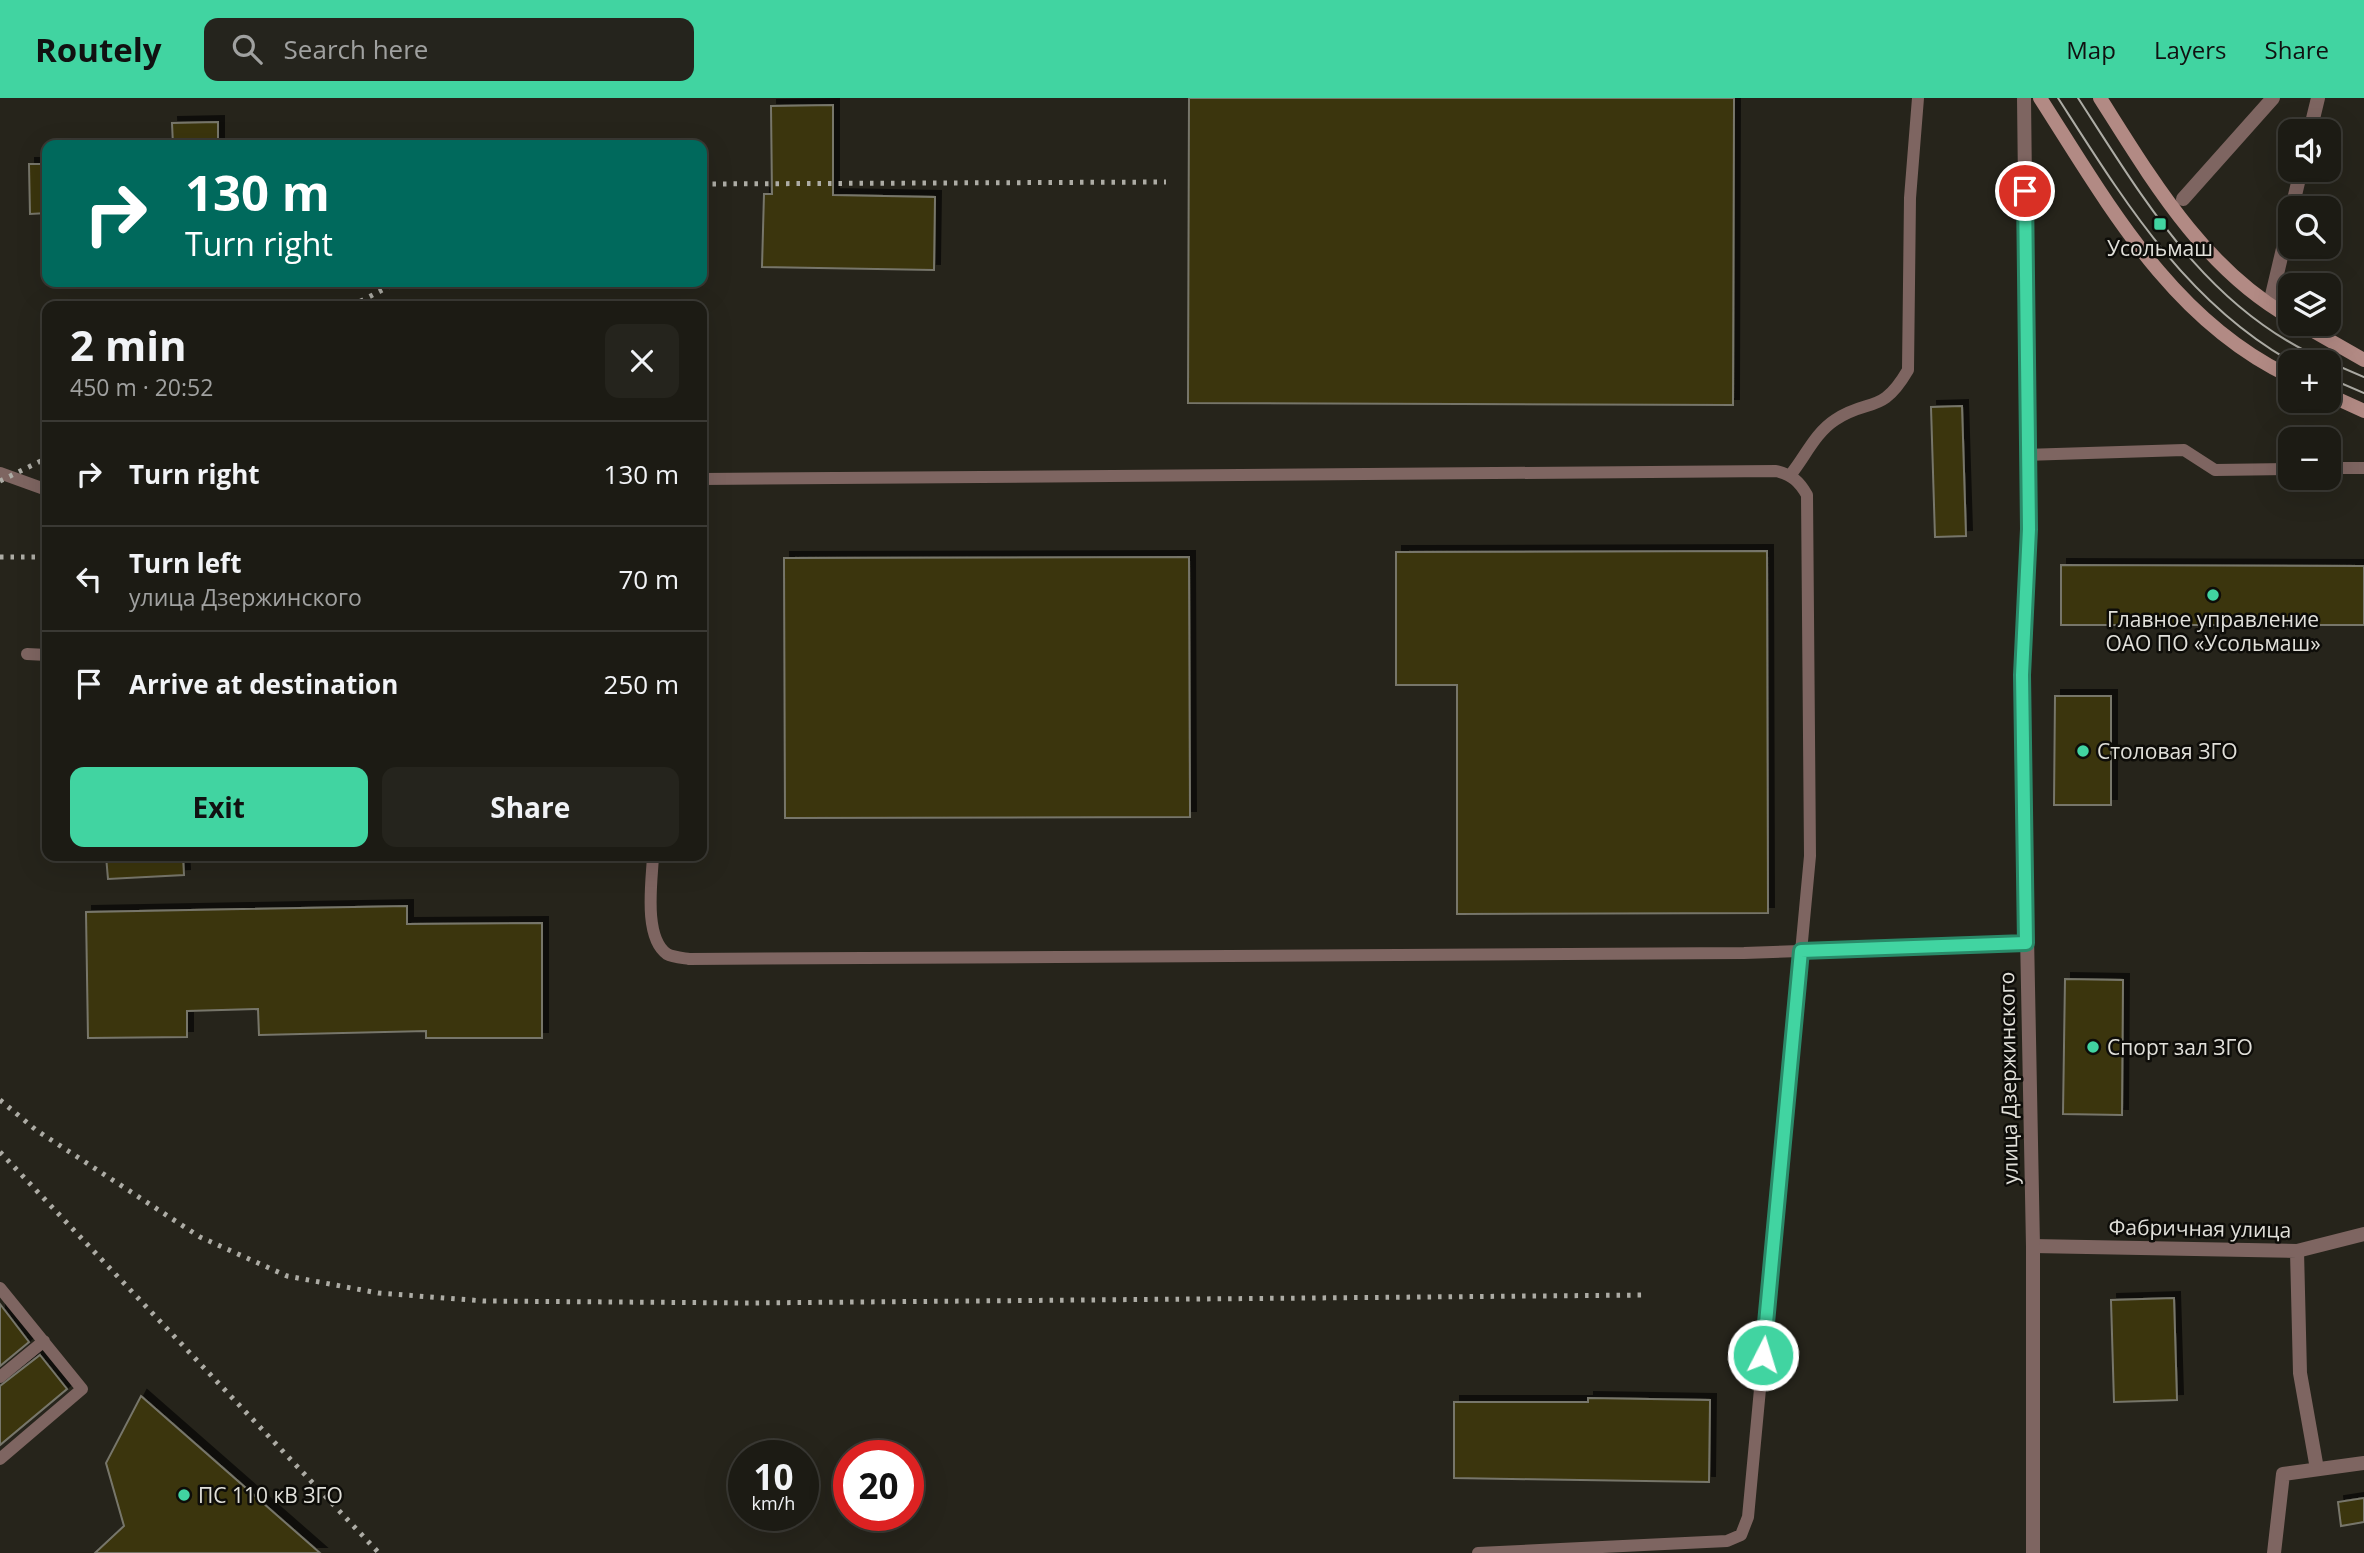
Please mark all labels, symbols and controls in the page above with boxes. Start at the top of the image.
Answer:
search box [204,18,694,81]
text: Routely [35,27,162,72]
icon: search [228,30,266,68]
text: Search here [284,31,428,67]
text: Map [2066,33,2116,66]
text: Layers [2154,33,2227,66]
text: Share [2265,33,2329,66]
map controls [2278,119,2341,490]
button: sound [2278,119,2341,182]
text: 130 m [185,159,330,225]
pin [1995,161,2055,221]
icon: right [70,168,161,259]
icon: arrive [2006,172,2044,210]
button: search [2278,196,2341,259]
marker: Усольмаш [2152,216,2168,232]
text: Turn right [185,222,333,265]
place label: Усольмаш [2107,234,2213,262]
button: layers [2278,273,2341,336]
text: 2 min [70,316,187,373]
button: close [605,324,679,398]
button: + [2278,350,2341,413]
text: 450 m · 20:52 [70,371,213,403]
button: − [2278,427,2341,490]
icon: right [70,455,108,493]
text: Turn right [129,456,260,492]
text: 130 m [604,456,679,492]
text: Turn left [129,545,241,581]
icon: left [70,560,108,598]
text: 70 m [618,561,679,597]
text: улица Дзержинского [129,581,362,613]
marker: Главное управление ОАО ПО «Усольмаш» [2205,587,2221,603]
place label: Главное управление ОАО ПО «Усольмаш» [2105,605,2321,657]
icon: arrive [70,665,108,703]
text: Arrive at destination [129,666,398,702]
text: 250 m [604,666,679,702]
place label: Столовая ЗГО [2097,737,2238,765]
marker: Столовая ЗГО [2075,743,2091,759]
button: Exit [70,767,368,847]
button: Share [382,767,679,847]
street label: улица Дзержинского [1992,971,2024,1185]
place label: Спорт зал ЗГО [2107,1033,2253,1061]
marker: Спорт зал ЗГО [2085,1039,2101,1055]
street label: Фабричная улица [2108,1212,2292,1244]
position arrow [1726,1318,1800,1392]
speed limit sign: 20 [833,1440,924,1531]
text: 10 [753,1453,794,1500]
place label: ПС 110 кВ ЗГО [198,1481,343,1509]
marker: ПС 110 кВ ЗГО [176,1487,192,1503]
text: km/h [752,1491,795,1515]

